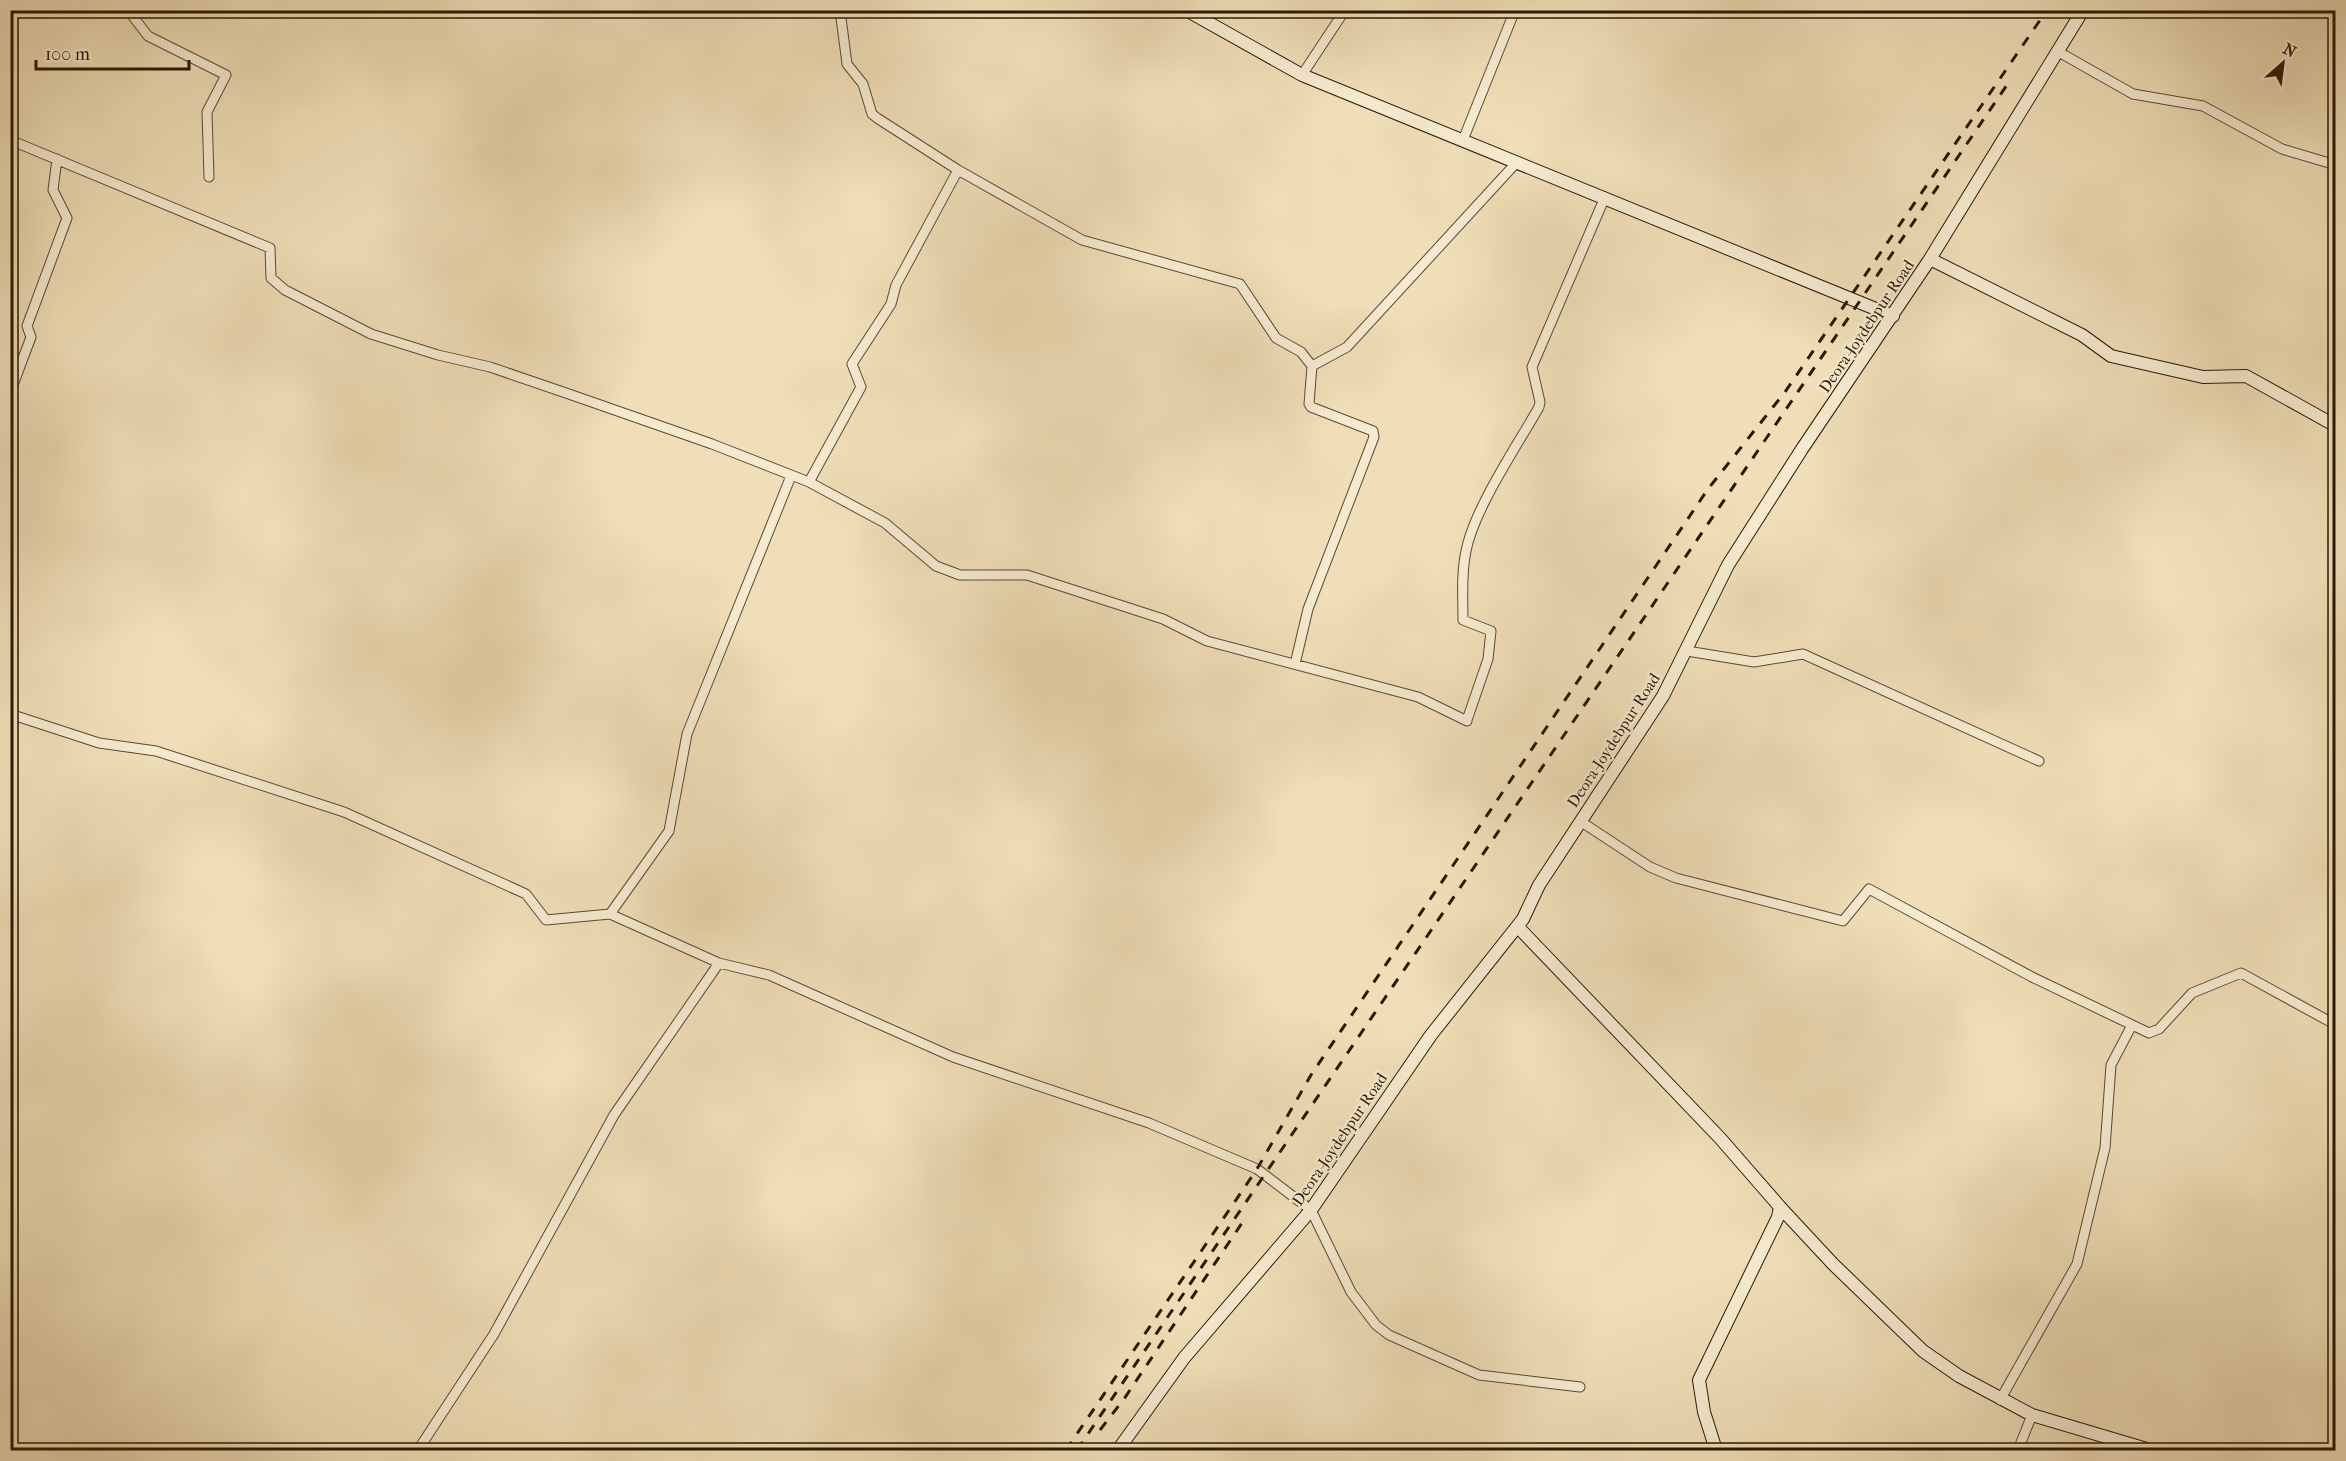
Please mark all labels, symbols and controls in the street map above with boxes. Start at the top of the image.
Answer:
scale bar [36,33,189,71]
north arrow [2253,33,2313,93]
text: N [2280,39,2300,62]
text: 100 m [45,44,90,65]
street label: Deora-Joydebpur Road [1815,256,1918,396]
street label: Deora-Joydebpur Road [1563,669,1664,811]
street label: Deora-Joydebpur Road [1288,1069,1391,1209]

